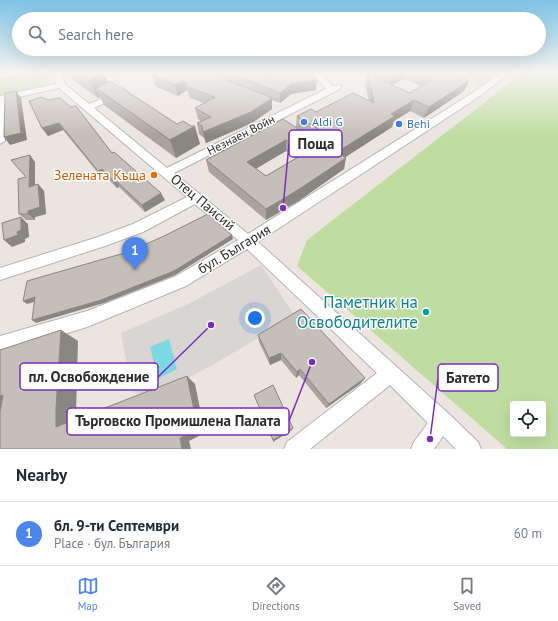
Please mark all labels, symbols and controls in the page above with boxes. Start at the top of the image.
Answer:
search box [12,12,546,56]
icon: search [26,23,48,45]
text: Search here [58,25,134,44]
street label: Незнаен Войн [204,111,277,158]
place label: Aldi G [312,114,343,129]
place label: Behi [407,116,430,131]
marker: Aldi G [299,117,309,127]
marker: Behi [394,119,404,129]
callout: Поща [289,130,342,157]
text: Поща [298,134,334,153]
place label: Зелената Къща [54,166,146,184]
marker: Зелената Къща [149,170,159,180]
street label: Отец Паисий [167,170,239,234]
street label: бул. България [194,220,274,278]
pin: 1 [122,237,148,270]
place label: Паметник на Освободителите [297,291,418,333]
marker: Паметник на Освободителите [421,307,431,317]
your location [245,308,265,328]
callout: пл. Освобождение [20,363,158,390]
callout: Батето [438,364,498,391]
text: пл. Освобождение [29,367,150,386]
text: Батето [446,368,490,387]
map controls [510,401,546,437]
button: locate [510,401,546,437]
callout: Търговско Промишлена Палата [67,408,289,435]
text: Търговско Промишлена Палата [75,411,281,430]
text: Nearby [16,464,67,486]
text: бл. 9-ти Септември [54,516,179,535]
text: 1 [25,525,33,542]
text: 60 m [514,525,542,542]
text: Place · бул. България [54,535,170,552]
tab: Map [77,575,99,613]
tab: Directions [252,575,300,613]
tab: Saved [453,575,481,613]

